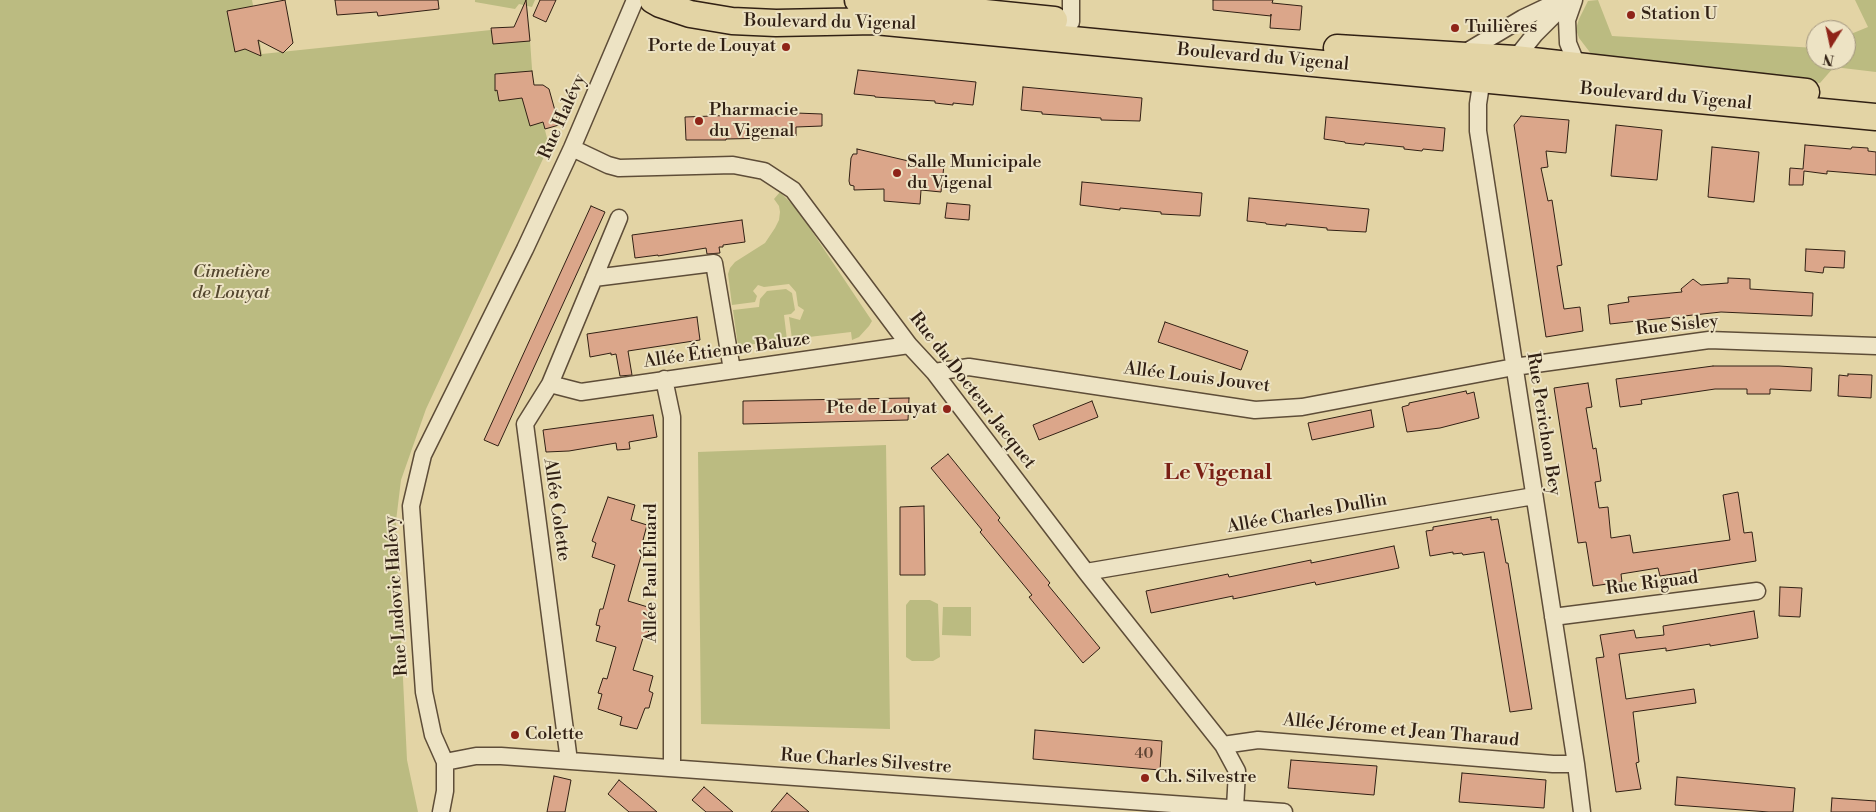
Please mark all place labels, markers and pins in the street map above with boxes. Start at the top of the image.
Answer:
place label: Station U [1641,4,1717,26]
marker: Station U [1625,9,1637,21]
place label: Tuilières [1465,17,1537,39]
marker: Tuilières [1449,22,1461,34]
place label: Porte de Louyat [648,36,776,58]
marker: Porte de Louyat [780,41,792,53]
place label: Pharmacie du Vigenal [709,100,798,142]
marker: Pharmacie du Vigenal [693,115,705,127]
place label: Salle Municipale du Vigenal [907,152,1042,194]
marker: Salle Municipale du Vigenal [891,167,903,179]
place label: Pte de Louyat [826,398,937,420]
marker: Pte de Louyat [941,403,953,415]
place label: Colette [525,724,584,746]
marker: Colette [509,729,521,741]
place label: Ch. Silvestre [1155,767,1257,789]
marker: Ch. Silvestre [1139,772,1151,784]

